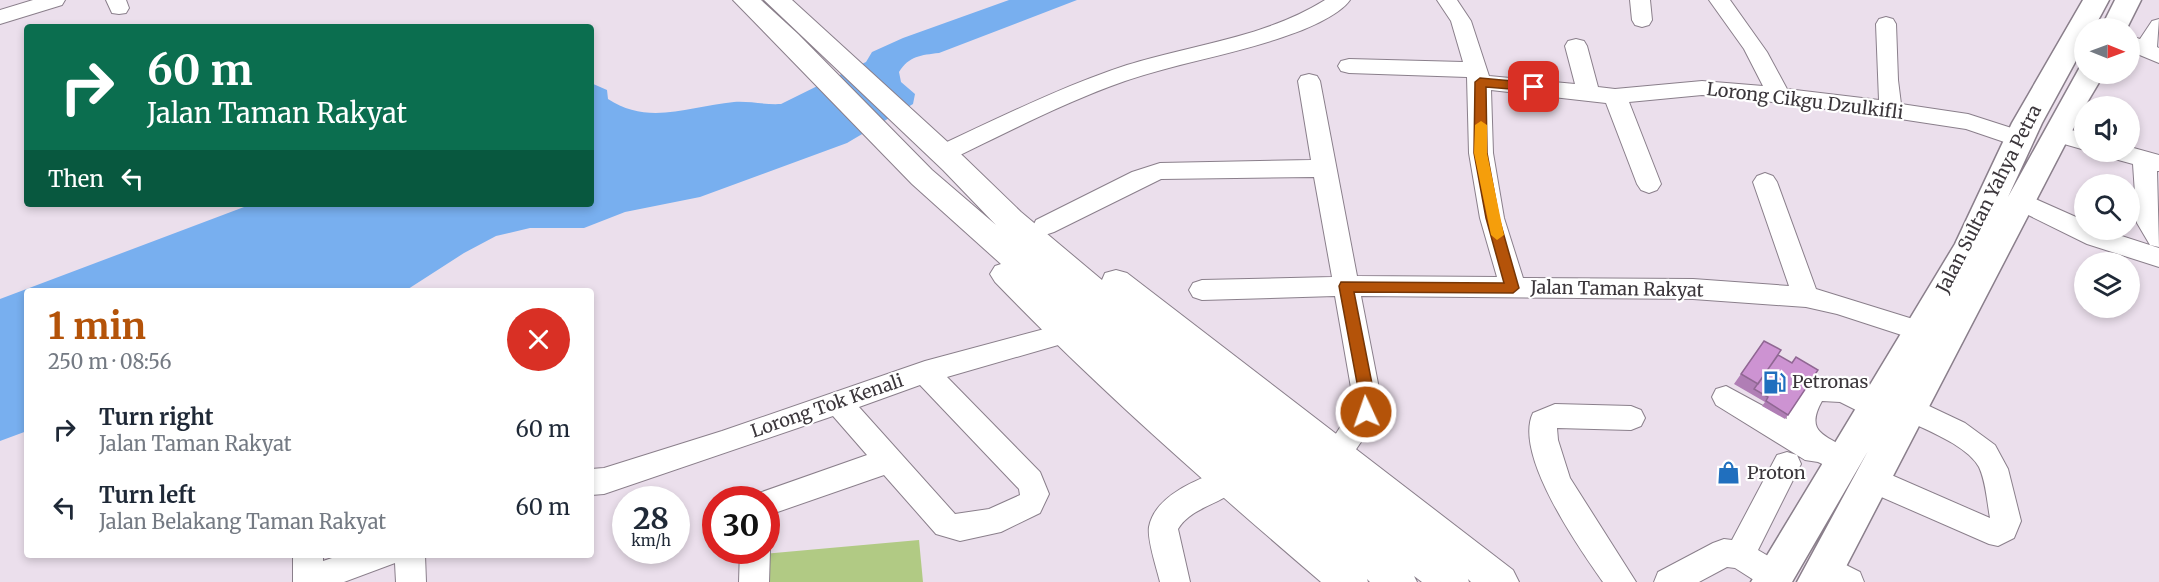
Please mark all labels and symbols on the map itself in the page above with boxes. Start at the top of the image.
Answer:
north arrow [2074,18,2140,84]
pin [1508,61,1559,112]
street label: Lorong Cikgu Dzulkifli [1705,77,1905,124]
street label: Jalan Sultan Yahya Petra [1931,100,2046,298]
street label: Jalan Taman Rakyat [1529,275,1704,302]
street label: Lorong Tok Kenali [748,369,906,442]
fuel station icon: Petronas [1761,369,1787,395]
place label: Petronas [1792,370,1869,393]
position arrow [1334,380,1398,444]
shop icon: Proton [1716,460,1742,486]
place label: Proton [1747,461,1806,484]
speed limit sign: 30 [702,486,780,564]

